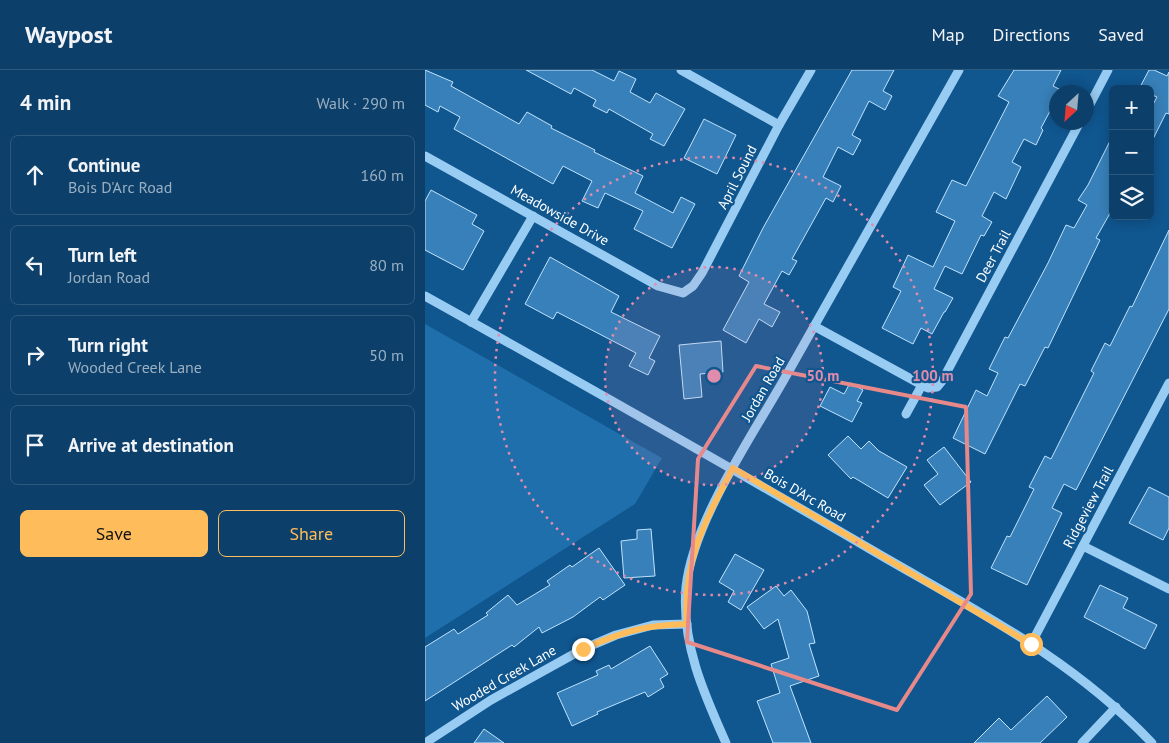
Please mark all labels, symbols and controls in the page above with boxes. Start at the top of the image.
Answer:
text: Waypost [25,19,112,50]
text: Map [932,23,964,46]
text: Directions [992,23,1070,46]
text: Saved [1098,23,1144,46]
north arrow [1049,85,1094,130]
map controls [1109,85,1154,220]
button: + [1109,85,1154,130]
text: 4 min [20,89,71,116]
text: Walk · 290 m [316,93,405,113]
button: − [1109,130,1154,175]
street label: April Sound [713,142,761,212]
text: Continue [68,153,140,177]
icon: ahead [21,161,49,189]
text: 160 m [361,165,404,185]
button: layers [1109,175,1154,220]
text: Bois D'Arc Road [68,177,172,197]
street label: Meadowside Drive [508,181,612,249]
street label: Deer Trail [972,227,1014,285]
text: Turn left [68,243,137,267]
icon: left [21,251,49,279]
text: 80 m [369,255,404,275]
text: Jordan Road [68,267,150,287]
text: Turn right [68,333,148,357]
icon: right [21,341,49,369]
text: 50 m [369,345,404,365]
street label: Jordan Road [737,353,789,425]
text: Wooded Creek Lane [68,357,202,377]
text: 50 m [807,366,839,385]
text: 100 m [912,366,954,385]
centre of rings [705,367,723,385]
icon: arrive [21,431,49,459]
text: Arrive at destination [68,433,234,457]
street label: Ridgeview Trail [1059,463,1117,551]
street label: Bois D'Arc Road [761,464,849,526]
button: Save [20,510,208,557]
button: Share [218,510,405,557]
route start [1020,633,1043,656]
route end [572,638,595,661]
street label: Wooded Creek Lane [449,641,559,715]

